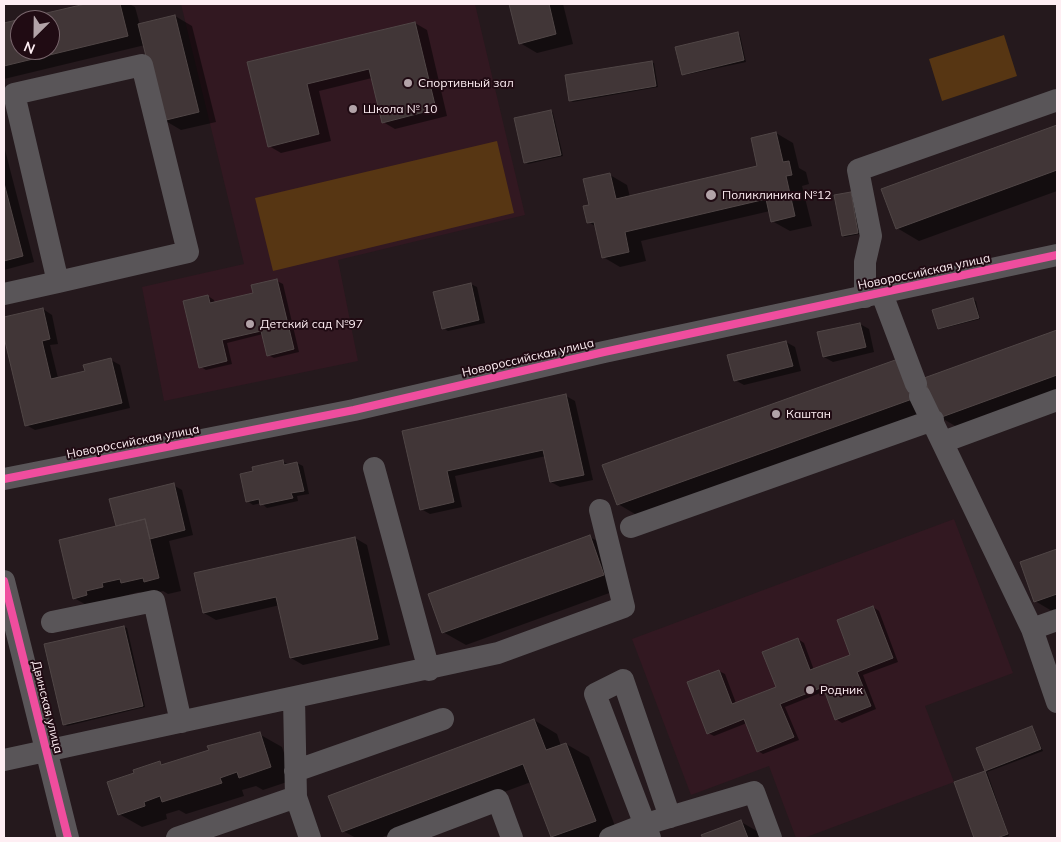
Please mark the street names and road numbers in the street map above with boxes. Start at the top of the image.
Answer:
street label: Новороссийская улица [856,251,992,293]
street label: Новороссийская улица [461,336,595,380]
street label: Новороссийская улица [65,422,201,462]
street label: Двинская улица [29,659,65,755]

